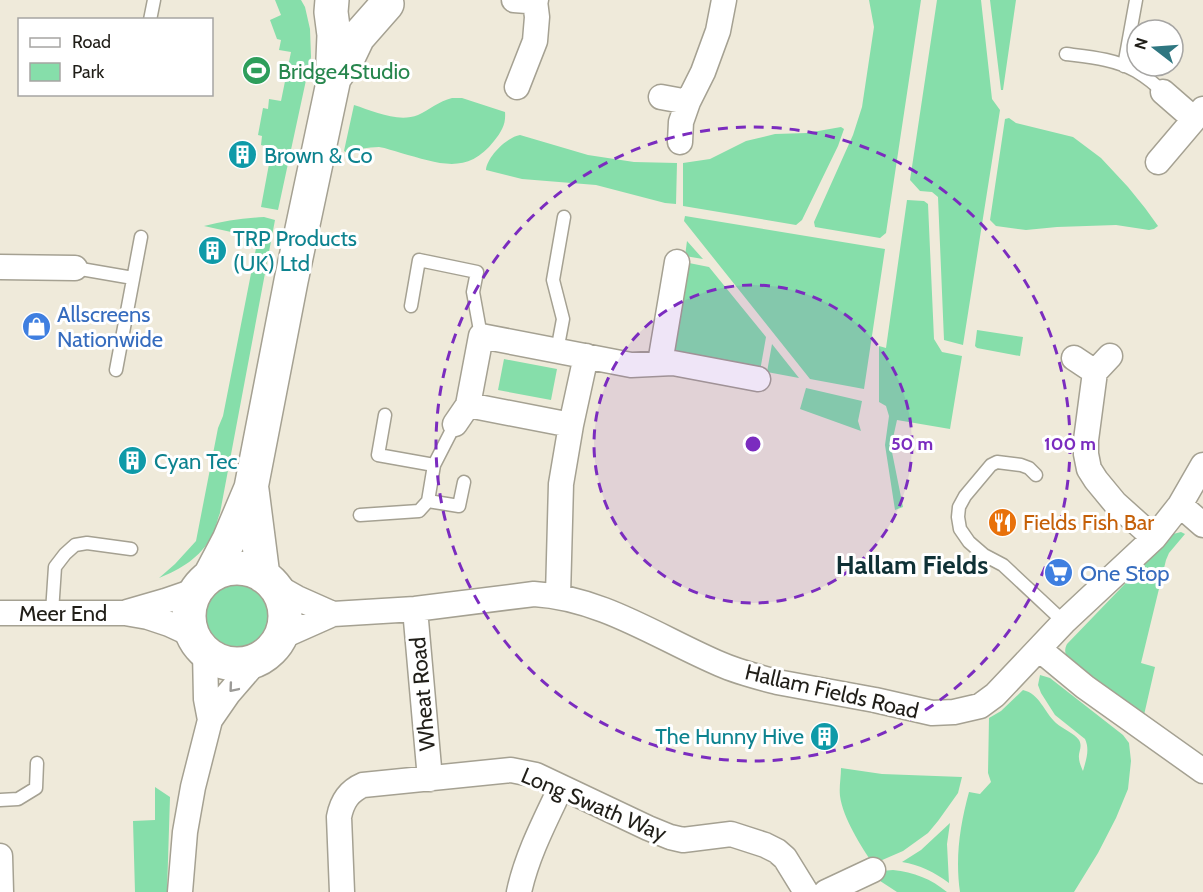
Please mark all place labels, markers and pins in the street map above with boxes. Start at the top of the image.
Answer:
sports icon: Bridge4Studio [241,55,273,87]
place label: Bridge4Studio [278,58,410,85]
building icon: Brown & Co [227,139,259,171]
place label: Brown & Co [264,142,373,169]
place label: TRP Products (UK) Ltd [233,225,357,277]
building icon: TRP Products (UK) Ltd [196,235,228,267]
place label: Allscreens Nationwide [57,301,163,353]
shop icon: Allscreens Nationwide [20,311,52,343]
centre of rings [743,434,763,454]
building icon: Cyan Tec [117,445,149,477]
place label: Cyan Tec [154,448,237,475]
restaurant icon: Fields Fish Bar [986,506,1018,538]
place label: Fields Fish Bar [1023,509,1154,536]
supermarket icon: One Stop [1043,557,1075,589]
place label: One Stop [1080,560,1170,587]
building icon: The Hunny Hive [809,720,841,752]
place label: The Hunny Hive [655,723,804,750]

